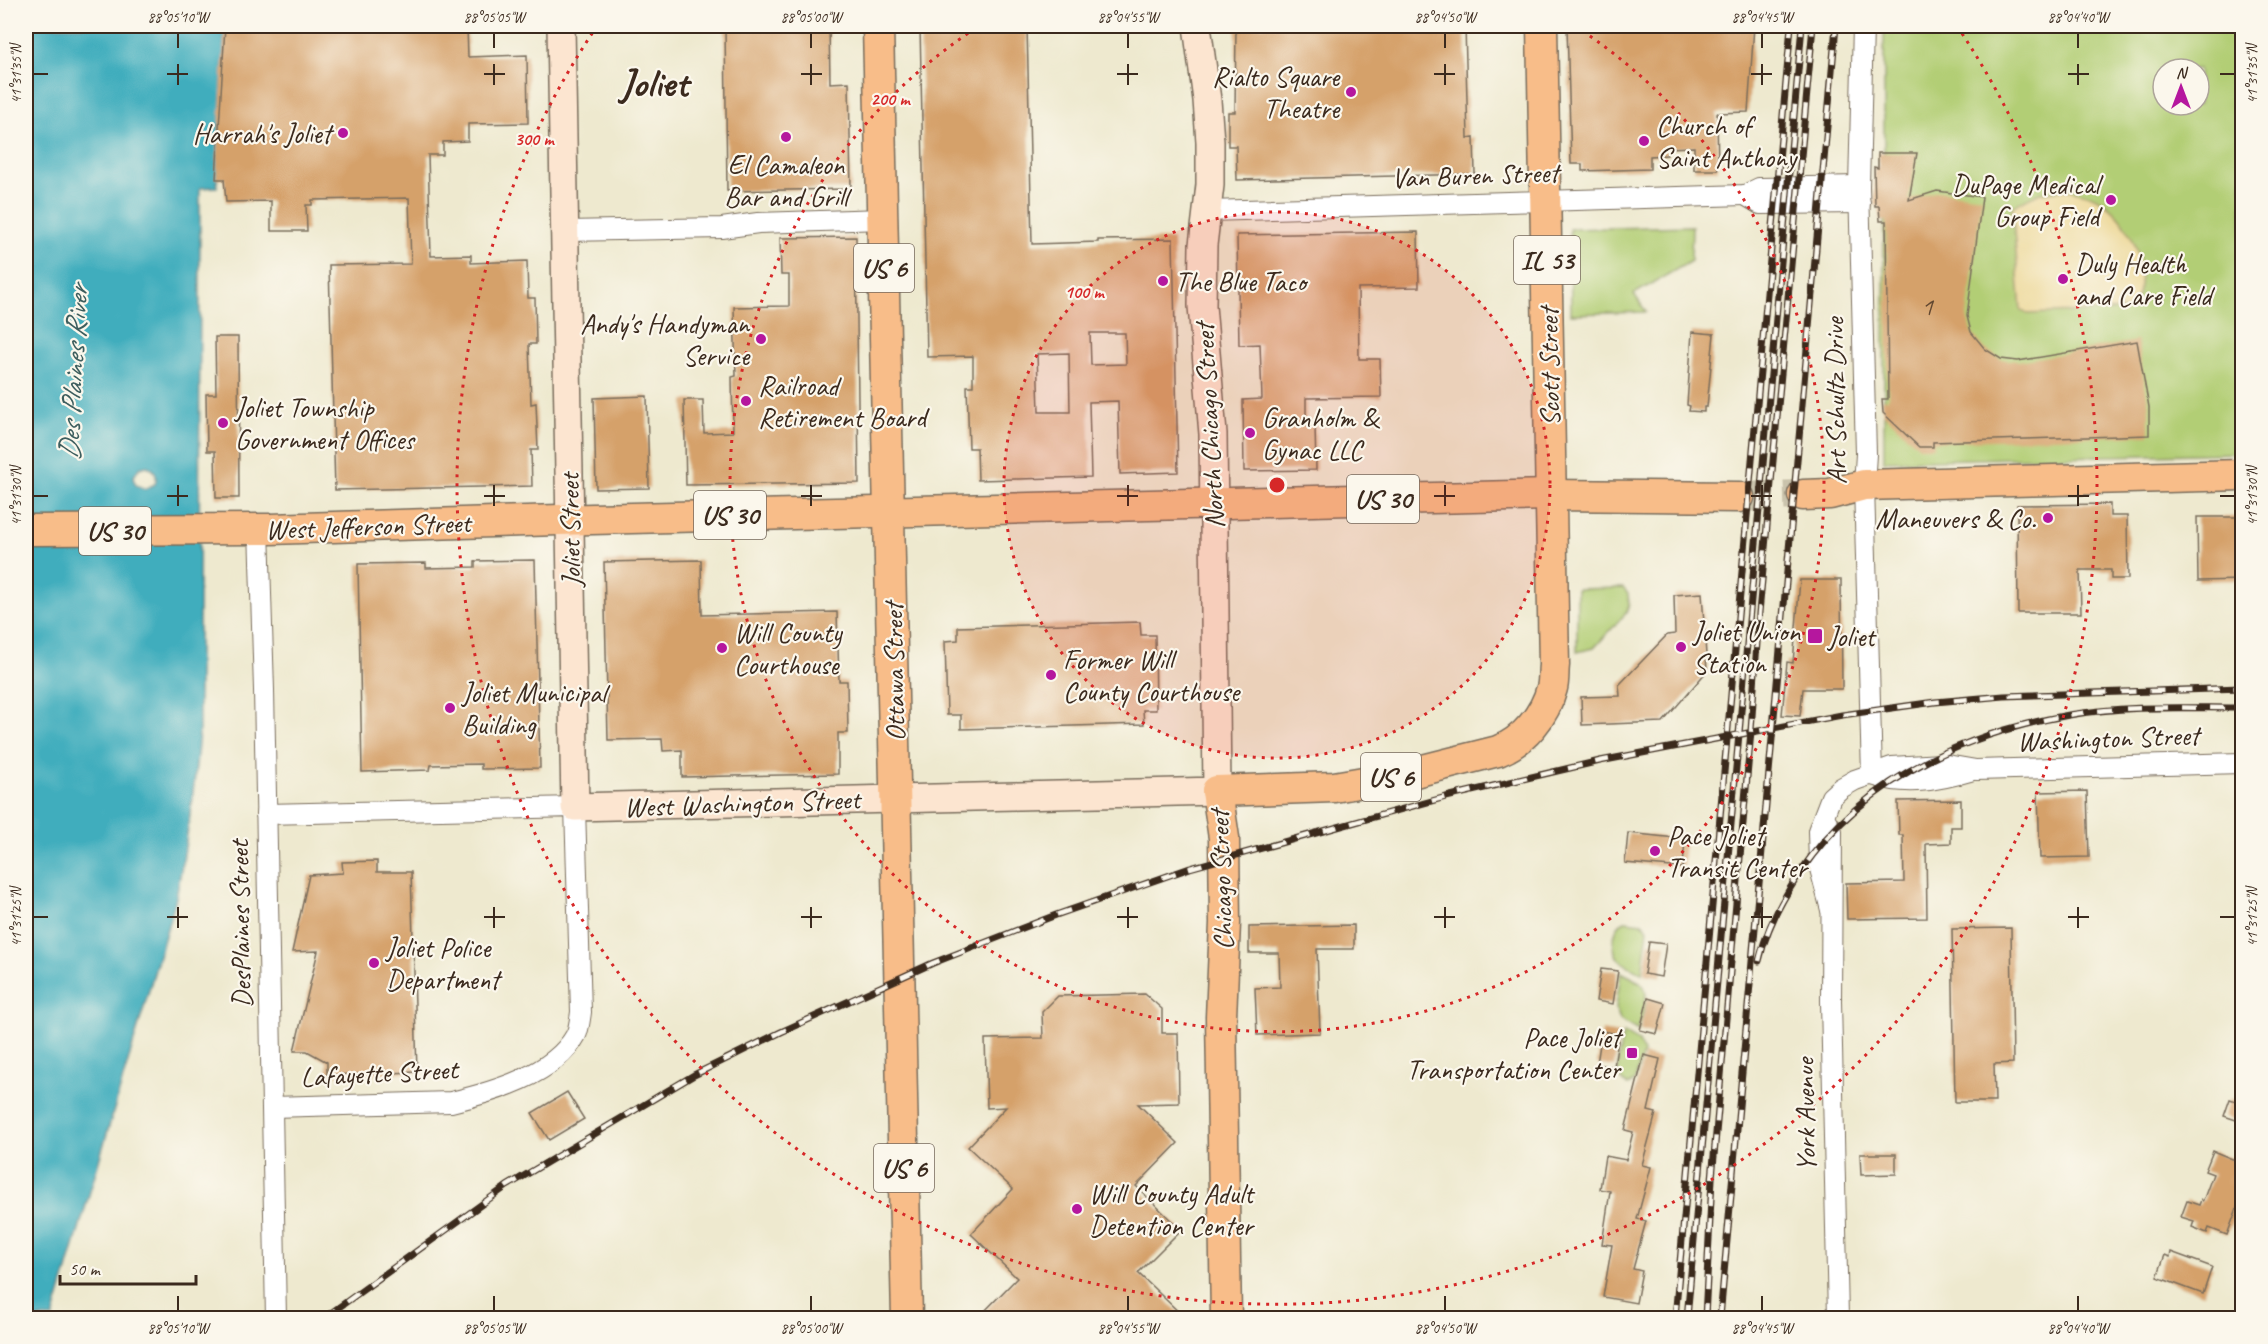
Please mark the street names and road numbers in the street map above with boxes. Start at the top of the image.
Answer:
street label: Van Buren Street [1391,154,1563,195]
road number: IL 53 [1514,236,1580,284]
road number: US 6 [854,244,914,292]
street label: Scott Street [1530,304,1568,427]
street label: Art Schultz Drive [1816,315,1854,485]
street label: North Chicago Street [1186,319,1232,530]
street label: Joliet Street [551,470,589,589]
road number: US 30 [1347,475,1419,523]
road number: US 30 [694,491,766,539]
street label: West Jefferson Street [265,505,474,547]
road number: US 30 [79,507,151,555]
street label: Ottawa Street [875,599,913,742]
street label: Washington Street [2016,717,2203,759]
road number: US 6 [1361,753,1421,801]
street label: West Washington Street [624,781,863,825]
street label: Chicago Street [1201,806,1241,951]
street label: DesPlaines Street [221,837,259,1008]
street label: Lafayette Street [300,1051,461,1095]
street label: York Avenue [1786,1056,1823,1172]
road number: US 6 [874,1144,934,1192]

